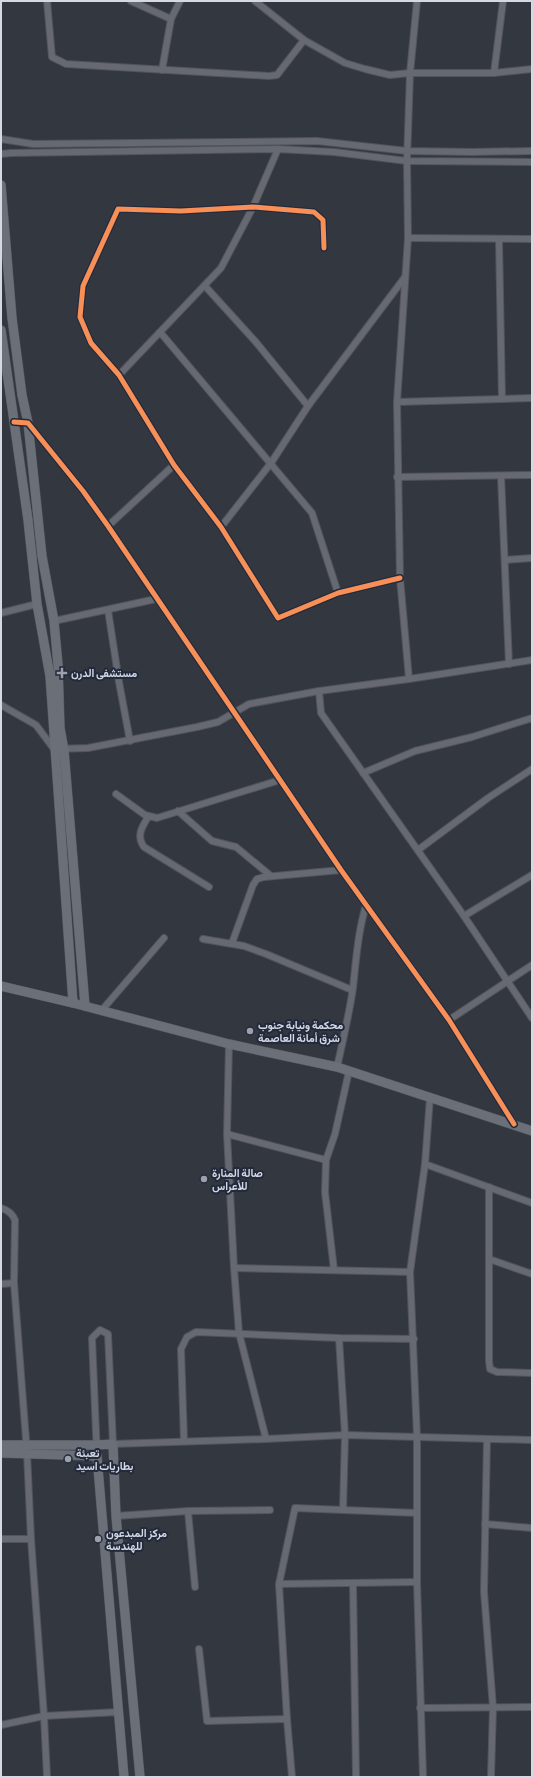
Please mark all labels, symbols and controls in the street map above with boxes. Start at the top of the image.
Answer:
marker: مستشفى الدرن [56,667,68,679]
place label: مستشفى الدرن [71,668,137,680]
place label: محكمة ونيابة جنوب شرق أمانة العاصمة [258,1020,343,1045]
marker: محكمة ونيابة جنوب شرق أمانة العاصمة [245,1026,255,1036]
place label: صالة المنارة للأعراس [212,1168,263,1193]
marker: صالة المنارة للأعراس [199,1174,209,1184]
place label: تعبئة بطاريات اسيد [76,1448,133,1473]
marker: تعبئة بطاريات اسيد [63,1454,73,1464]
place label: مركز المبدعون للهندسة [106,1528,167,1553]
marker: مركز المبدعون للهندسة [93,1534,103,1544]

